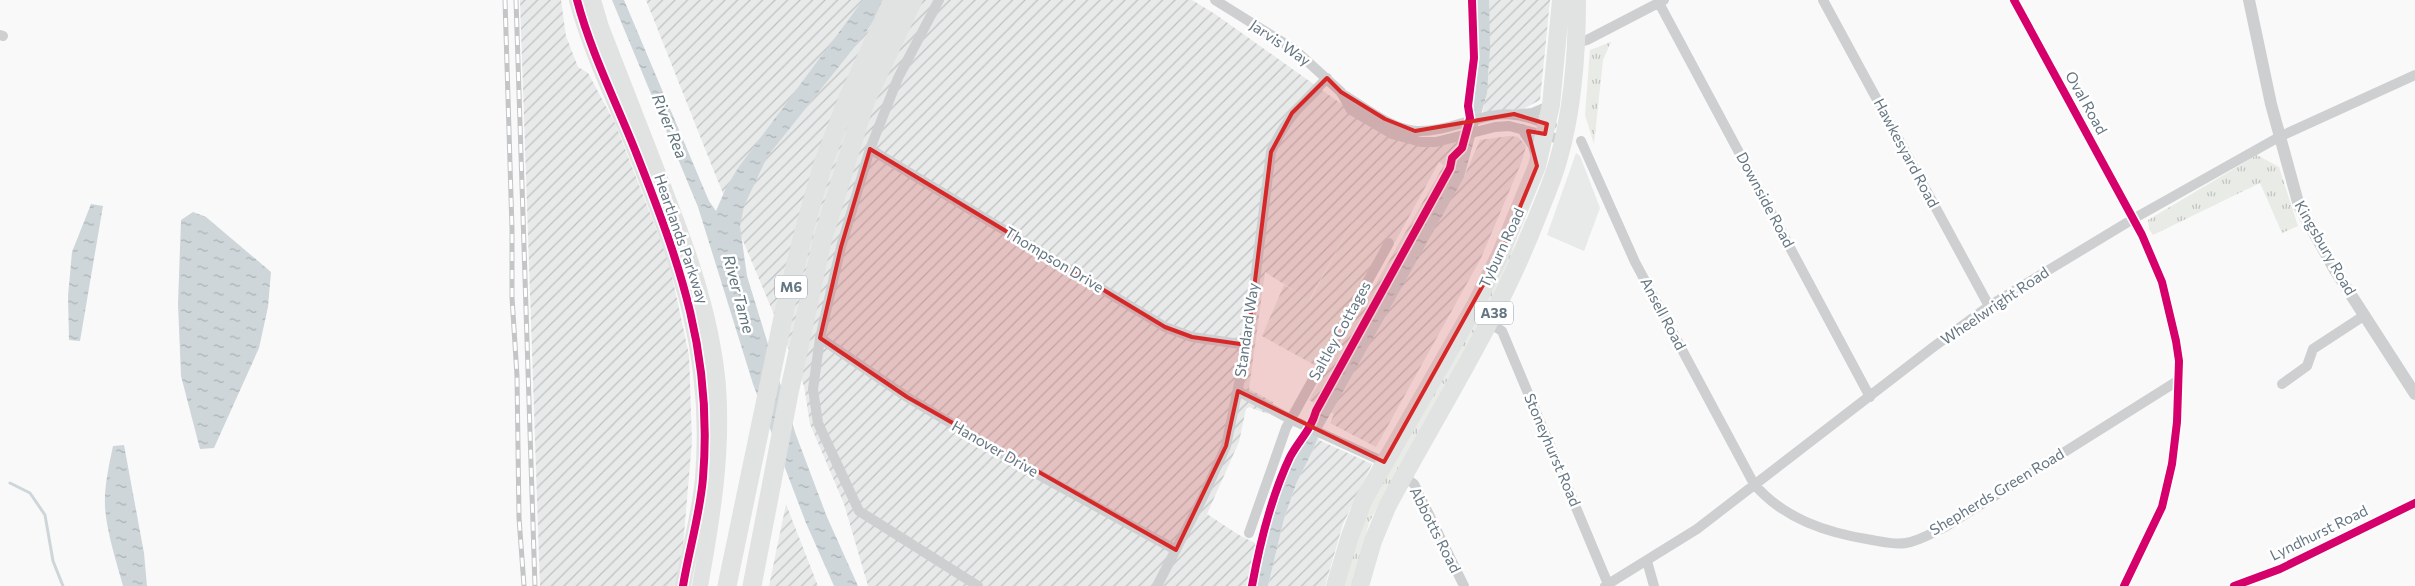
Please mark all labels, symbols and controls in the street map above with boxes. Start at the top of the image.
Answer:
street label: Jarvis Way [1247,15,1315,69]
street label: Oval Road [2062,68,2112,137]
water label: River Rea [649,91,692,161]
street label: Hawkesyard Road [1871,95,1943,210]
street label: Downside Road [1733,149,1799,250]
street label: Heartlands Parkway [651,171,713,306]
street label: Kingsbury Road [2291,197,2360,298]
street label: Tyburn Road [1475,205,1527,290]
street label: Thompson Drive [1002,222,1107,296]
water label: River Tame [720,253,759,336]
street label: Wheelwright Road [1937,262,2052,348]
street label: Ansell Road [1637,274,1690,353]
road number: M6 [775,276,807,298]
street label: Saltley Cottages [1304,278,1374,383]
street label: Standard Way [1230,281,1262,378]
road number: A38 [1475,302,1513,324]
street label: Stoneyhurst Road [1521,390,1585,509]
street label: Hanover Drive [949,416,1042,480]
street label: Shepherds Green Road [1926,444,2067,538]
street label: Abbotts Road [1407,484,1465,576]
street label: Lyndhurst Road [2267,501,2370,564]

